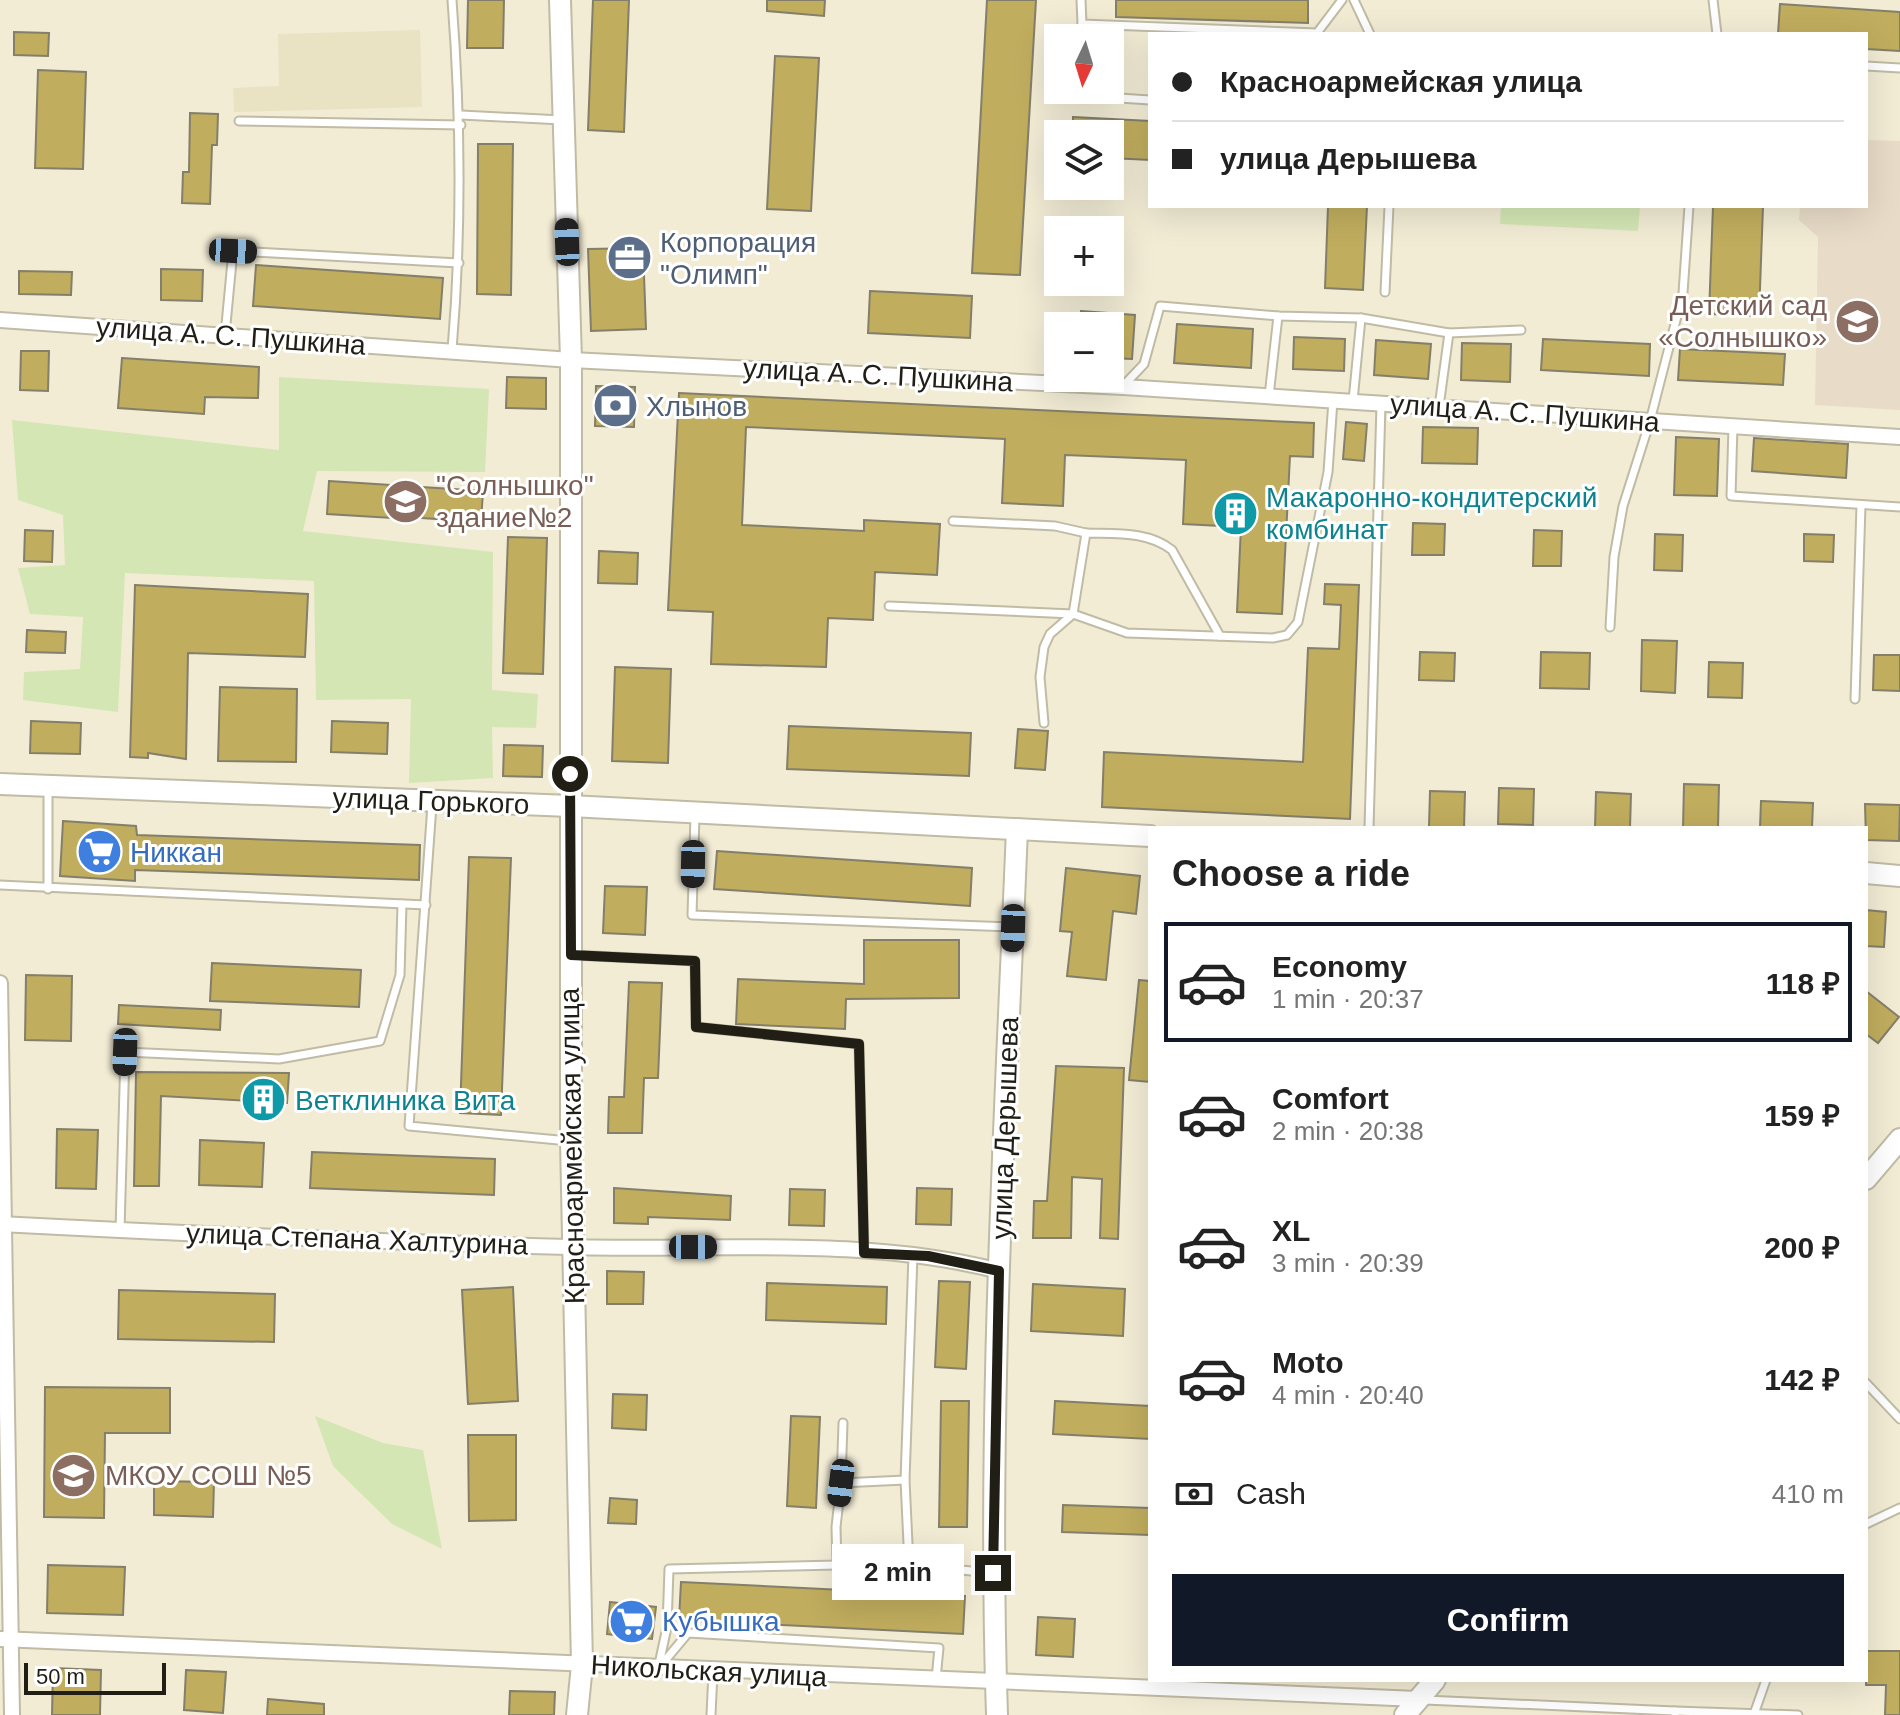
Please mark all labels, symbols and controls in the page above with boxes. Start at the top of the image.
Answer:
north arrow [1044,24,1124,104]
map controls [1044,24,1124,392]
text: Красноармейская улица [1220,65,1582,98]
button: layers [1044,120,1124,200]
text: улица Дерышева [1220,142,1476,175]
button: + [1044,216,1124,296]
car [554,218,580,266]
place label: Корпорация "Олимп" [660,227,816,290]
office icon: Корпорация "Олимп" [605,234,653,282]
car [208,238,258,264]
place label: Детский сад «Солнышко» [1658,290,1827,353]
school or university icon: Детский сад «Солнышко» [1834,297,1882,345]
street label: улица А. С. Пушкина [95,311,367,361]
button: − [1044,312,1124,392]
street label: улица А. С. Пушкина [742,352,1014,398]
bank icon: Хлынов [591,382,639,430]
street label: улица А. С. Пушкина [1389,388,1661,438]
place label: Хлынов [646,391,747,422]
place label: "Солнышко" здание№2 [436,470,594,533]
school or university icon: "Солнышко" здание№2 [381,477,429,525]
place label: Макаронно-кондитерский комбинат [1266,482,1597,545]
building icon: Макаронно-кондитерский комбинат [1211,489,1259,537]
route start [552,756,588,792]
street label: улица Горького [332,782,530,820]
supermarket icon: Никкан [75,828,123,876]
place label: Никкан [130,837,222,868]
car [681,840,705,888]
text: Choose a ride [1172,853,1410,894]
car [1000,904,1026,952]
icon: car [1176,946,1248,1018]
text: Economy [1272,950,1407,983]
text: 118 ₽ [1766,967,1840,1000]
text: 1 min · 20:37 [1272,984,1424,1014]
street label: Красноармейская улица [554,987,590,1304]
street label: улица Дерышева [986,1016,1024,1240]
car [112,1028,138,1076]
building icon: Ветклиника Вита [240,1076,288,1124]
icon: car [1176,1078,1248,1150]
text: Comfort [1272,1082,1389,1115]
place label: Ветклиника Вита [295,1085,516,1116]
text: 159 ₽ [1764,1099,1840,1132]
text: 2 min · 20:38 [1272,1116,1424,1146]
icon: car [1176,1210,1248,1282]
text: XL [1272,1214,1310,1247]
street label: улица Степана Халтурина [185,1218,529,1260]
text: 200 ₽ [1764,1231,1840,1264]
car [669,1235,717,1259]
text: 3 min · 20:39 [1272,1248,1424,1278]
icon: car [1176,1342,1248,1414]
text: Moto [1272,1346,1344,1379]
text: 142 ₽ [1764,1363,1840,1396]
text: 4 min · 20:40 [1272,1380,1424,1410]
school or university icon: МКОУ СОШ №5 [50,1451,98,1499]
car [826,1458,856,1508]
place label: МКОУ СОШ №5 [105,1460,312,1491]
icon: cash [1172,1472,1216,1516]
text: Cash [1236,1477,1306,1510]
text: 410 m [1772,1479,1844,1509]
callout: 2 min [833,1545,965,1601]
route end [975,1555,1011,1591]
text: 2 min [864,1557,932,1587]
button: Confirm [1172,1574,1844,1666]
supermarket icon: Кубышка [607,1597,655,1645]
place label: Кубышка [662,1606,780,1637]
street label: Никольская улица [590,1649,828,1693]
scale bar [24,1659,166,1695]
text: 50 m [36,1664,85,1689]

